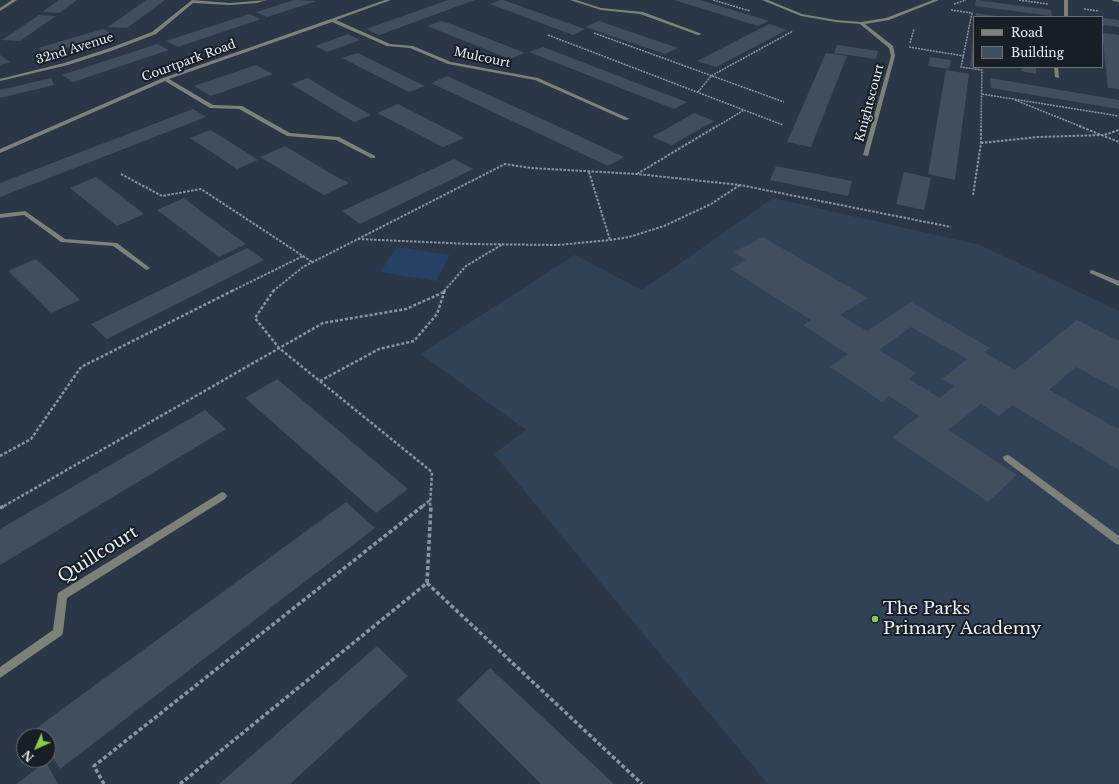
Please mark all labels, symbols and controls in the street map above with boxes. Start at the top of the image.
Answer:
legend [973,16,1103,68]
text: Road [1011,25,1043,40]
street label: 32nd Avenue [35,30,115,68]
street label: Courtpark Road [140,37,238,85]
street label: Mulcourt [452,45,512,71]
text: Building [1011,45,1064,60]
street label: Knightscourt [853,63,887,143]
street label: Quillcourt [54,522,142,588]
place label: The Parks Primary Academy [883,599,1041,639]
marker: The Parks Primary Academy [870,614,880,624]
north arrow [16,728,56,768]
text: N [20,747,37,764]

